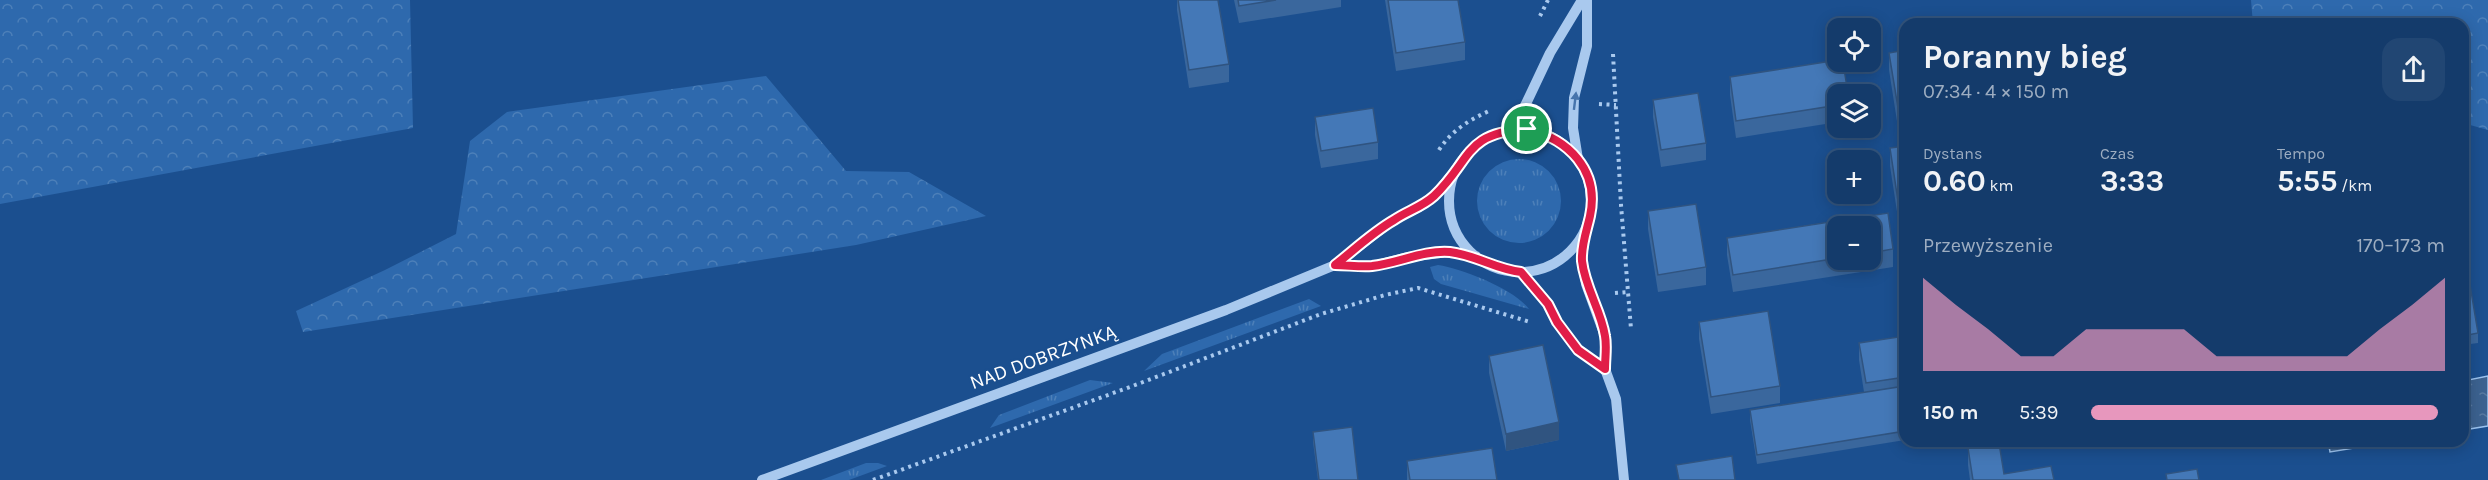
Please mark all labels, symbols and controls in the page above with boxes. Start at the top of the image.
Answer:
map controls [1827,18,1881,270]
button: locate [1827,18,1881,72]
text: Poranny bieg [1923,38,2127,76]
button: share [2382,38,2445,101]
text: 07:34 · 4 × 150 m [1923,80,2069,103]
button: layers [1827,84,1881,138]
one-way arrow [1570,92,1580,111]
pin [1501,103,1552,154]
icon: arrive [1510,112,1543,145]
text: Dystans [1923,144,1982,163]
text: Czas [2100,144,2135,163]
text: Tempo [2277,144,2325,163]
button: + [1827,150,1881,204]
text: 0.60 [1923,163,1986,199]
text: 3:33 [2100,163,2164,199]
text: 5:55 [2277,163,2337,199]
text: km [1986,176,2013,195]
text: /km [2337,176,2372,195]
button: − [1827,216,1881,270]
text: Przewyższenie [1923,234,2053,257]
text: 170–173 m [2356,234,2445,257]
street label: NAD DOBRZYNKĄ [967,319,1121,394]
text: 150 m [1923,401,1978,424]
text: 5:39 [2019,401,2058,424]

